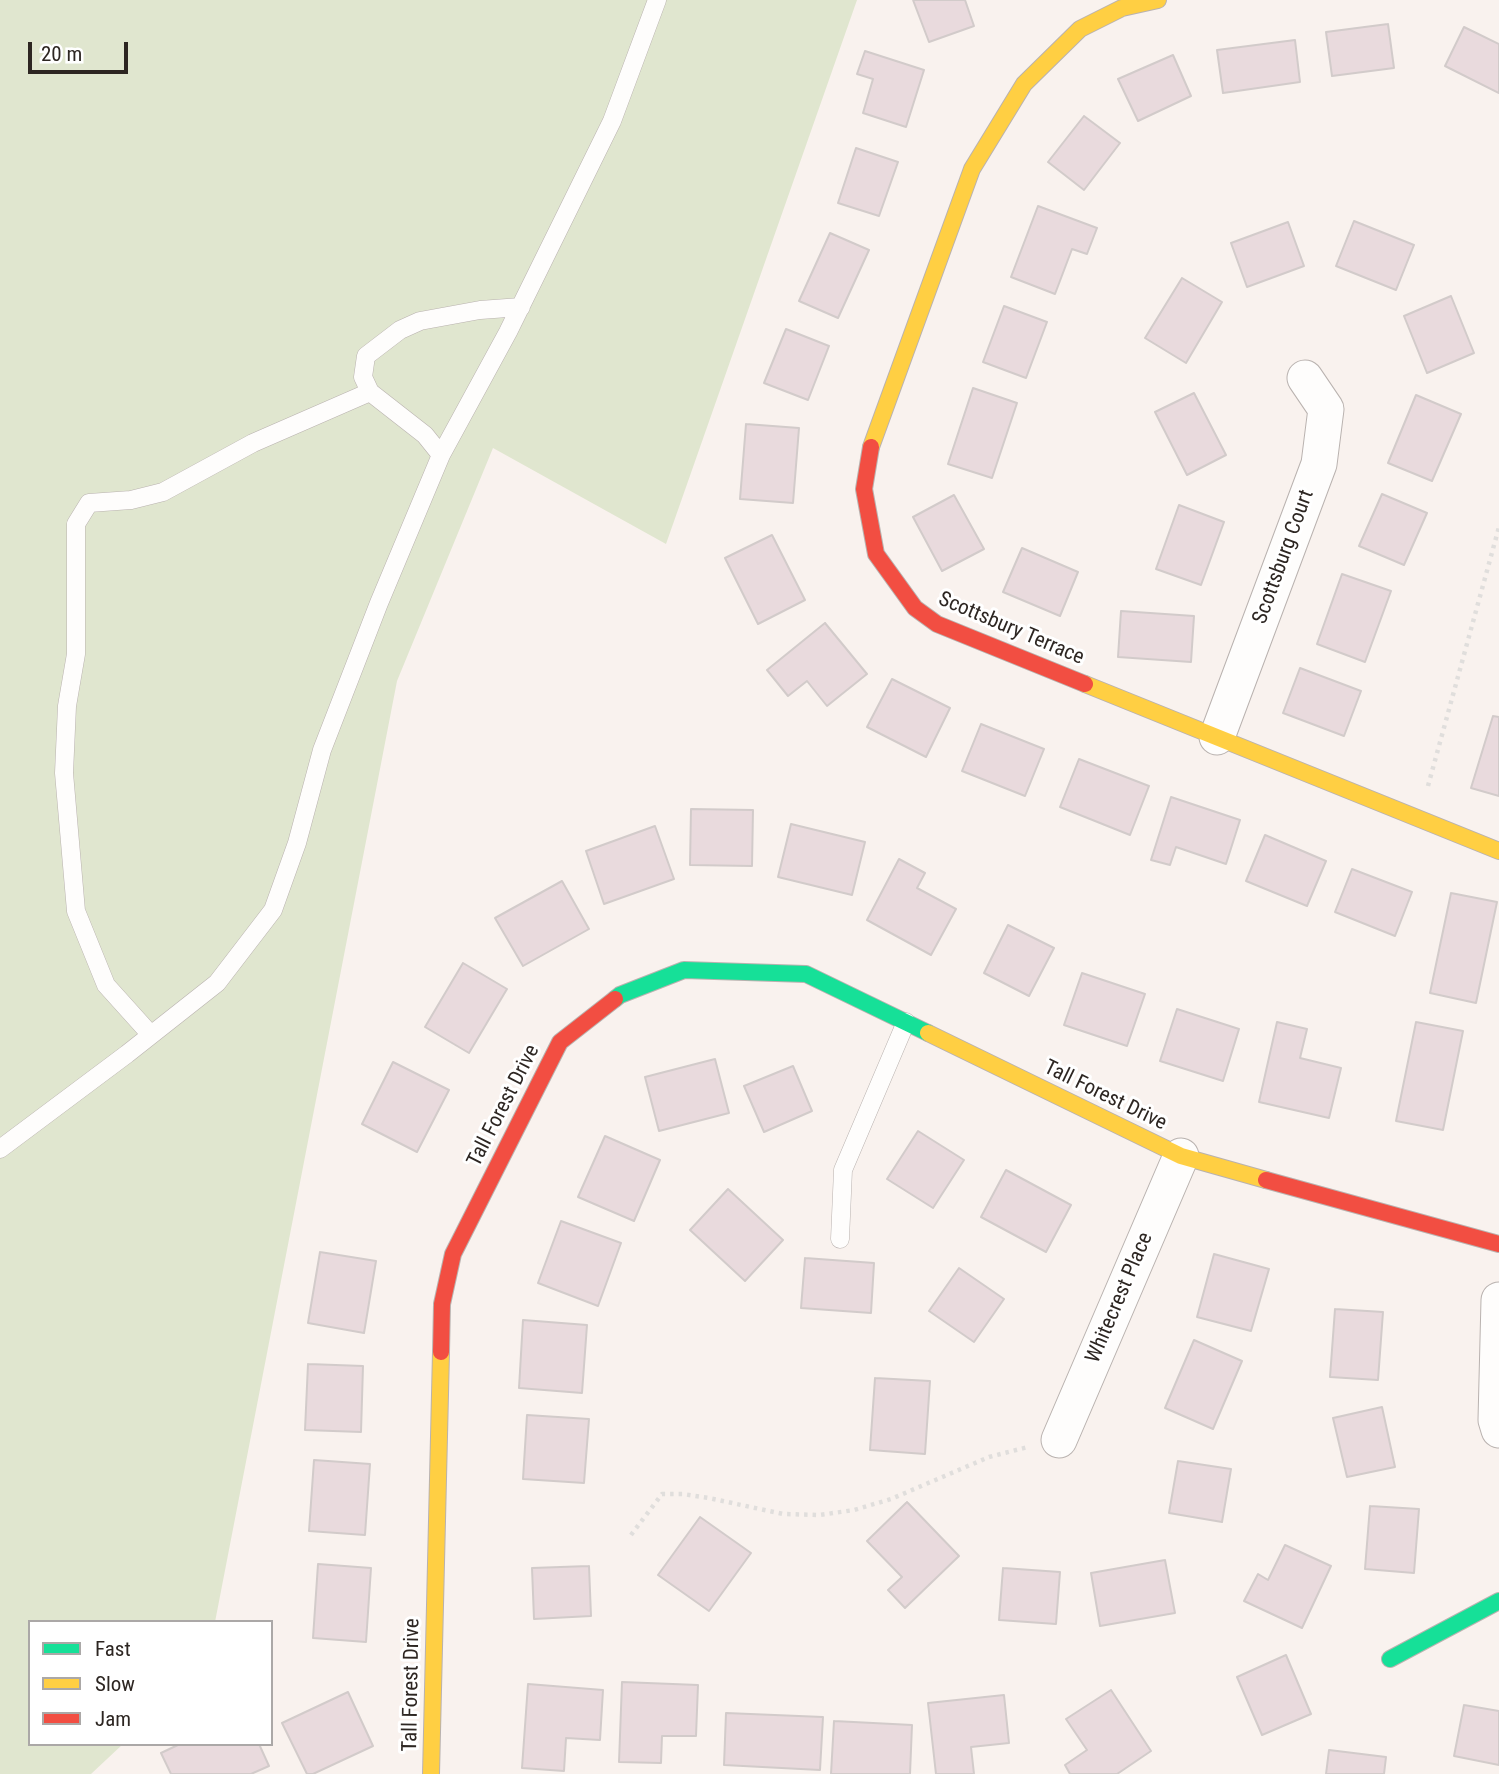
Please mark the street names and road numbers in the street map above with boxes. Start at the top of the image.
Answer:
street label: Scottsburg Court [1248,487,1320,627]
street label: Scottsbury Terrace [934,587,1088,671]
street label: Tall Forest Drive [463,1041,545,1171]
street label: Tall Forest Drive [1040,1055,1170,1137]
street label: Whitecrest Place [1081,1229,1159,1367]
street label: Tall Forest Drive [398,1618,426,1752]

